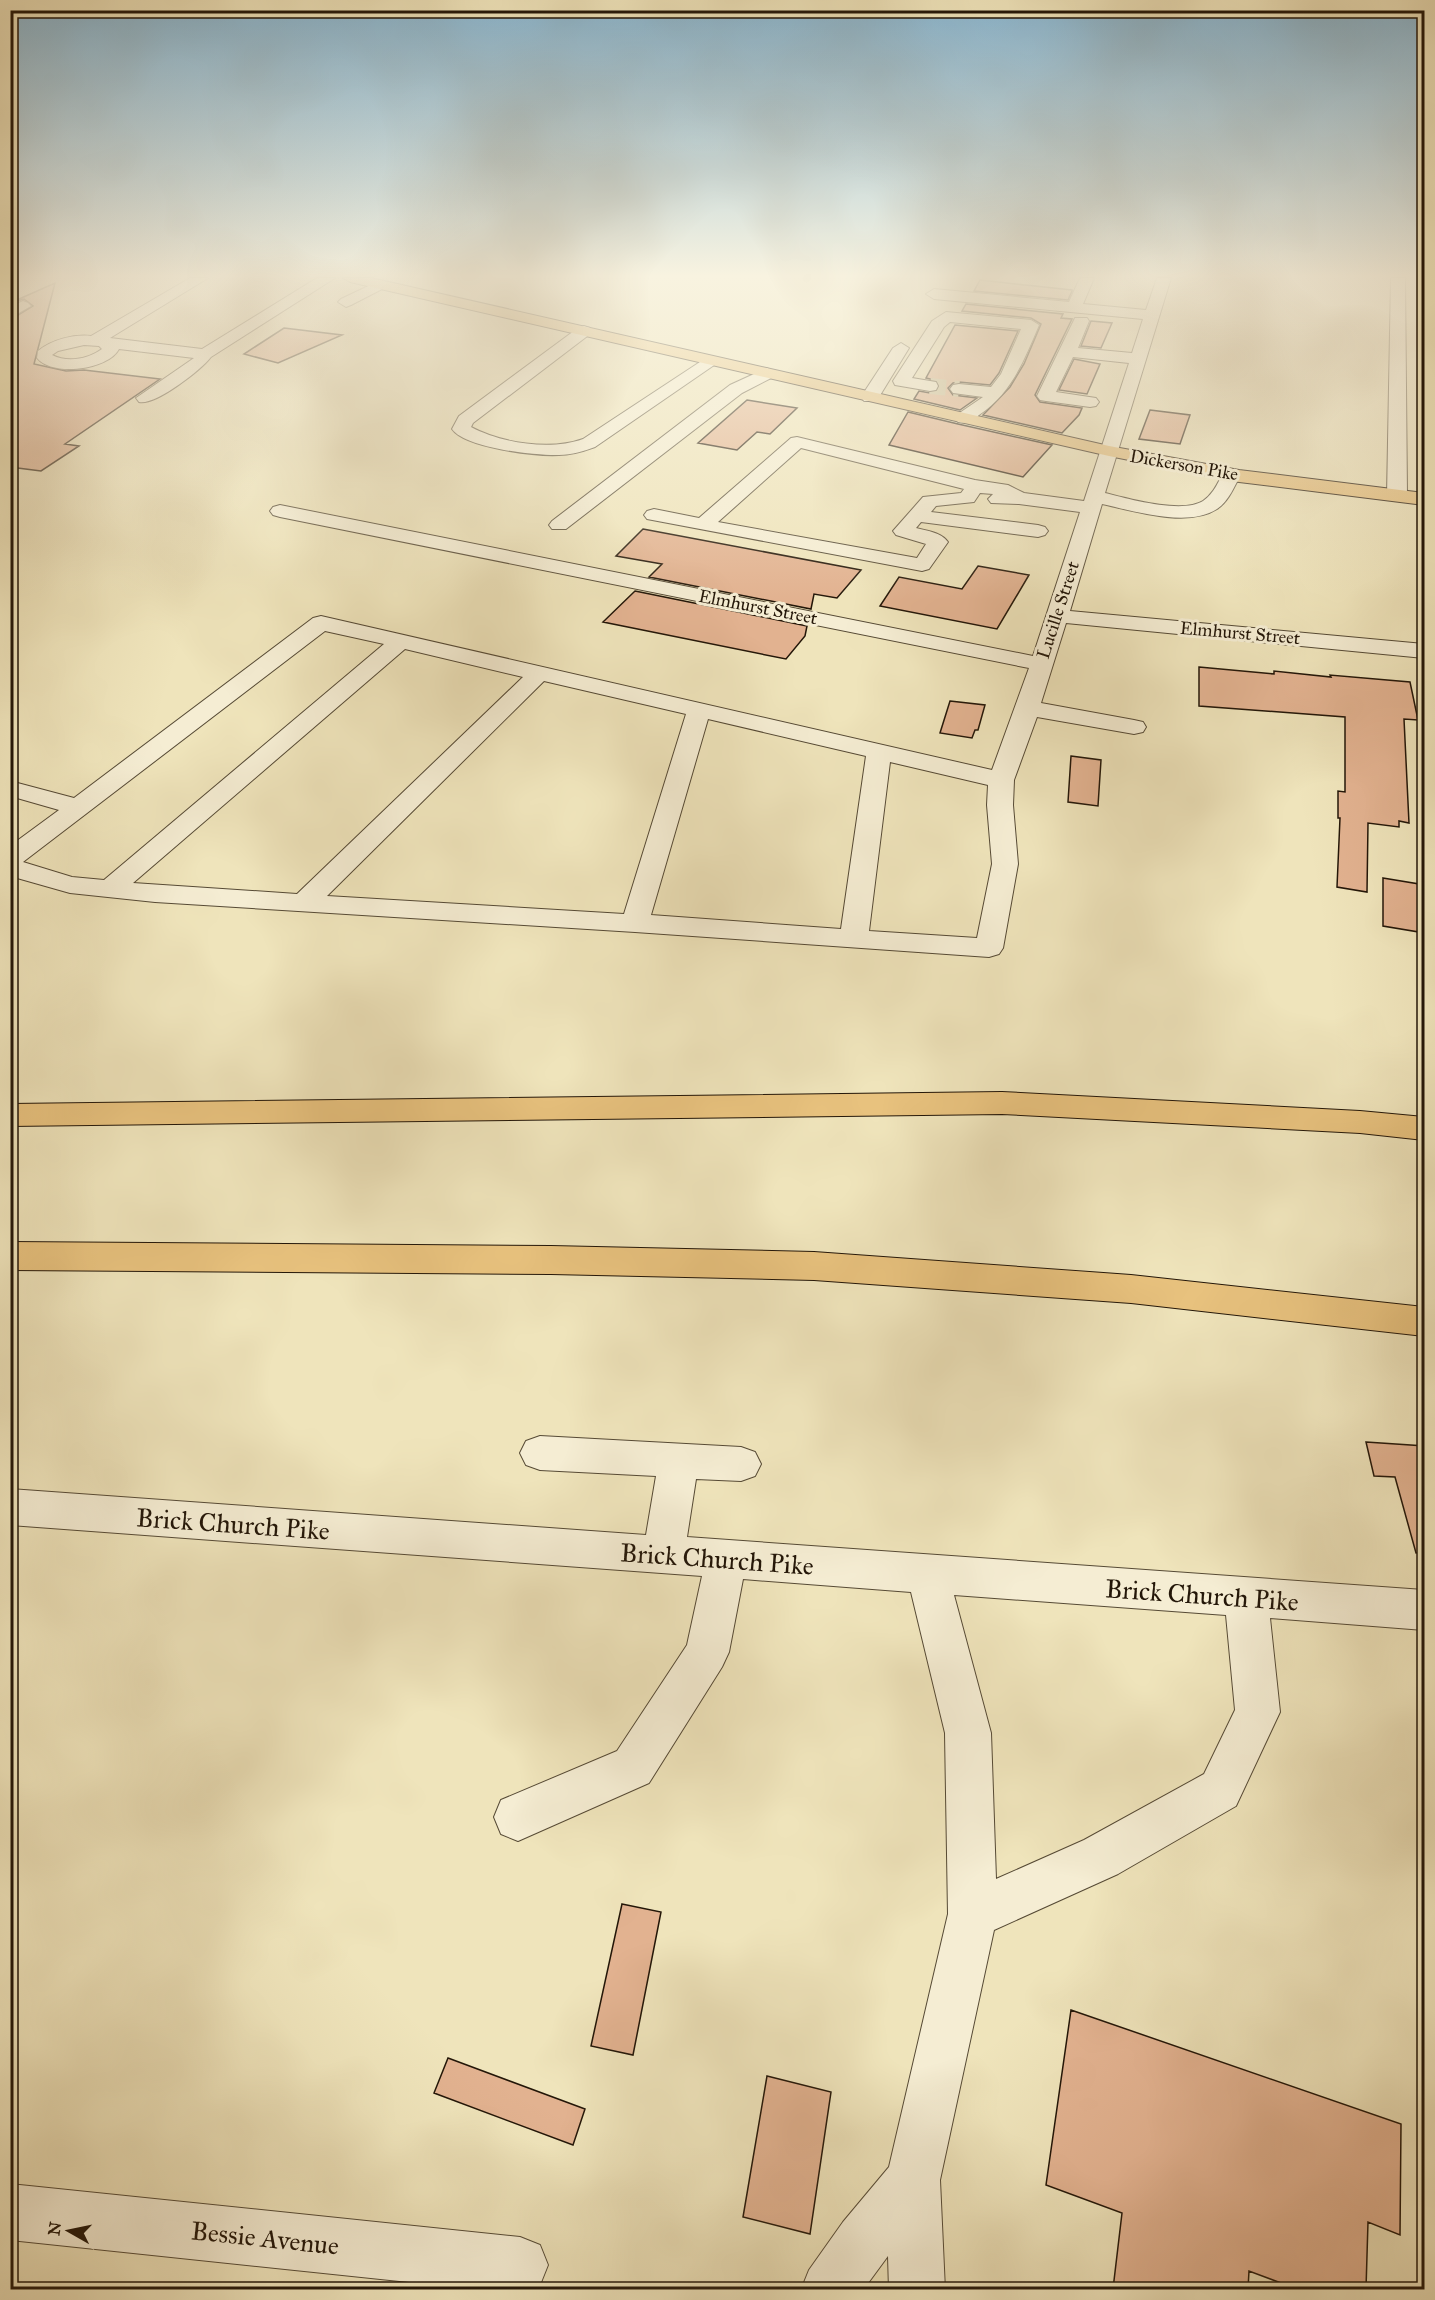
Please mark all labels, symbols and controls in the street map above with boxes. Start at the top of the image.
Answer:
street label: Dickerson Pike [1128,445,1240,485]
street label: Lucille Street [1032,558,1084,662]
street label: Elmhurst Street [697,585,820,629]
street label: Elmhurst Street [1179,617,1302,649]
street label: Brick Church Pike [135,1501,331,1547]
street label: Brick Church Pike [619,1536,815,1582]
street label: Brick Church Pike [1104,1572,1300,1618]
north arrow [39,2201,99,2261]
street label: Bessie Avenue [189,2214,341,2262]
text: N [44,2220,65,2237]

